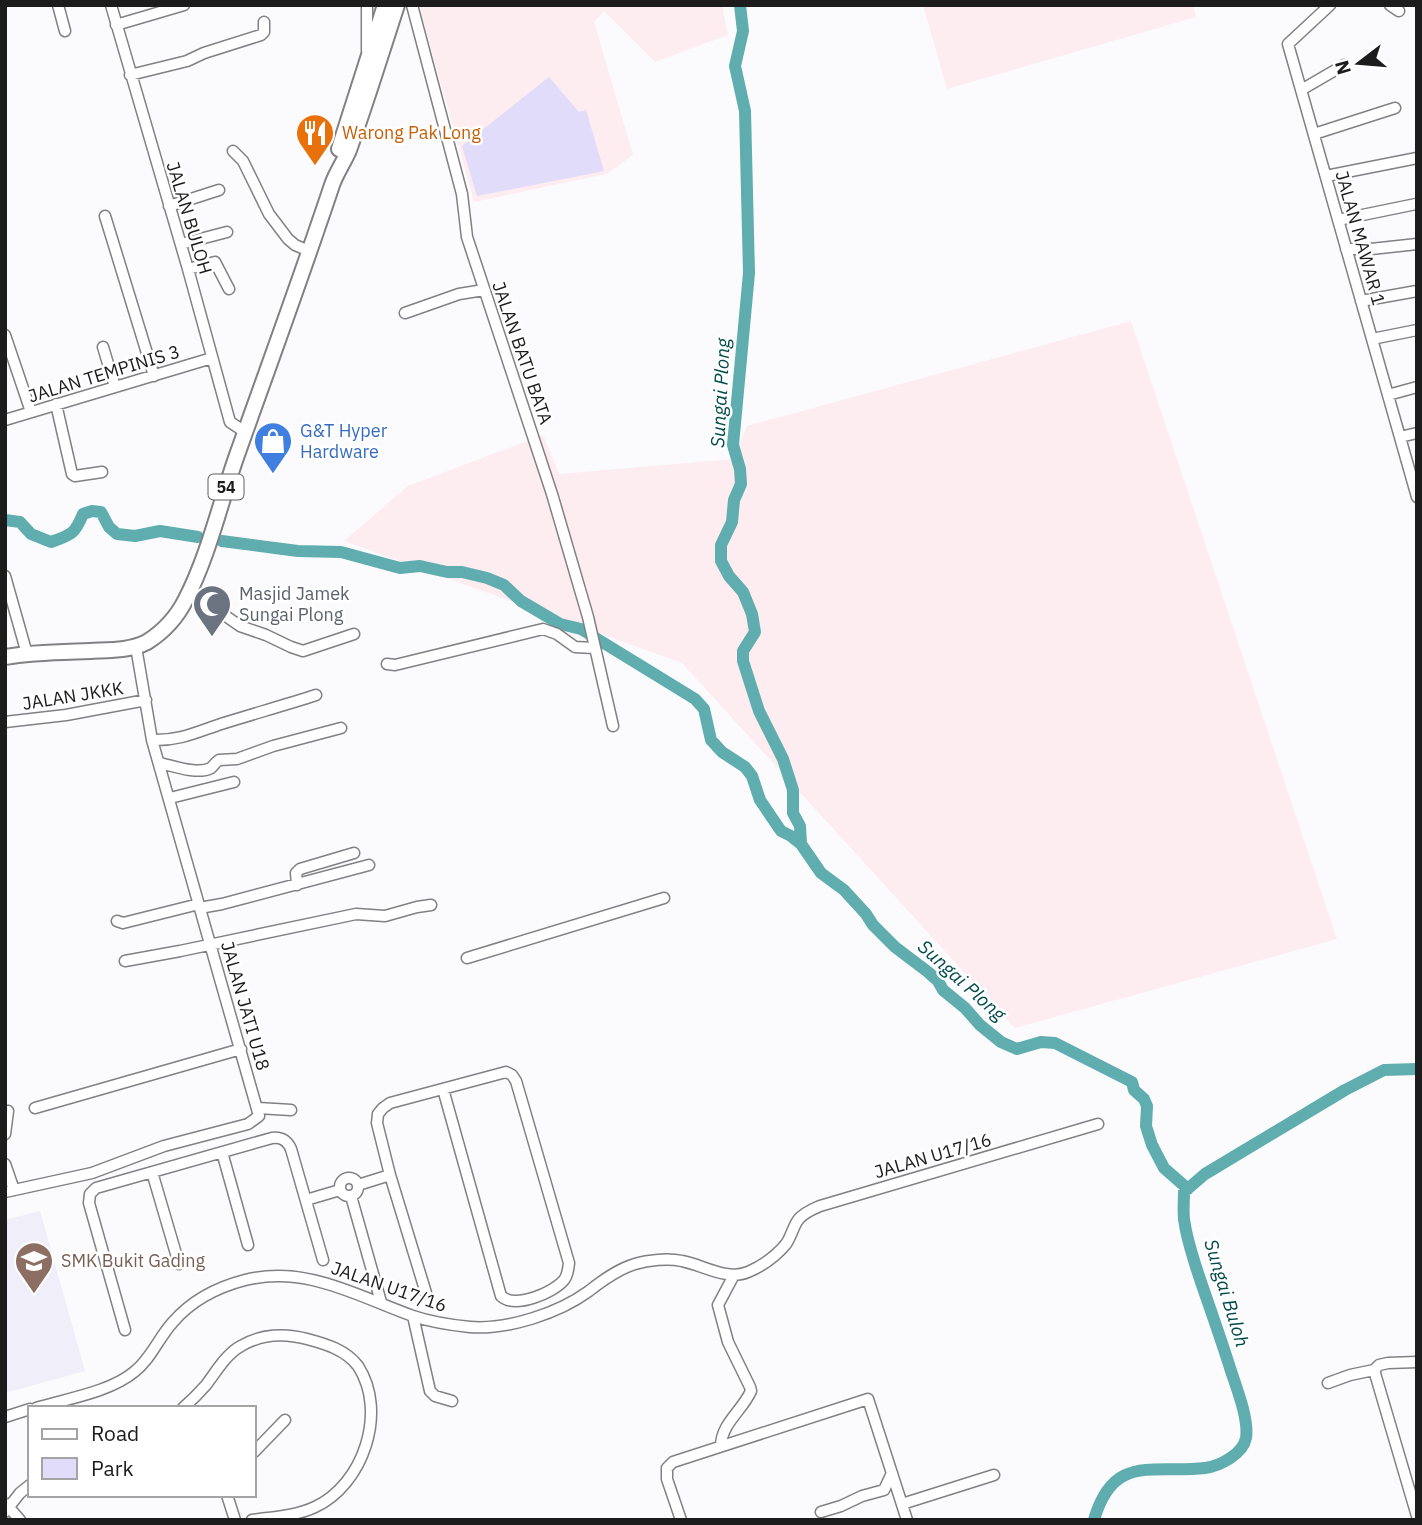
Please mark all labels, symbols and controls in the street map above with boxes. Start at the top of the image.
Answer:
north arrow [1324,28,1394,98]
text: N [1329,58,1356,78]
restaurant icon: Warong Pak Long [294,112,336,167]
place label: Warong Pak Long [342,121,481,144]
street label: JALAN BULOH [161,159,217,277]
street label: JALAN MAWAR 1 [1330,168,1391,308]
street label: JALAN BATU BATA [487,278,558,428]
water label: Sungai Plong [705,336,735,448]
street label: JALAN TEMPINIS 3 [25,340,182,408]
place label: G&T Hyper Hardware [300,419,388,463]
shop icon: G&T Hyper Hardware [252,420,294,475]
road number: 54 [208,474,244,500]
place label: Masjid Jamek Sungai Plong [239,582,350,626]
mosque icon: Masjid Jamek Sungai Plong [191,583,233,638]
street label: JALAN JKKK [21,676,126,715]
water label: Sungai Plong [913,934,1012,1026]
street label: JALAN JATI U18 [216,939,275,1073]
street label: JALAN U17/16 [872,1128,994,1183]
water label: Sungai Buloh [1199,1236,1255,1350]
school or university icon: SMK Bukit Gading [13,1240,55,1295]
place label: SMK Bukit Gading [61,1249,206,1272]
street label: JALAN U17/16 [328,1256,450,1317]
legend [28,1406,256,1497]
text: Road [91,1419,139,1447]
text: Park [91,1454,134,1482]

